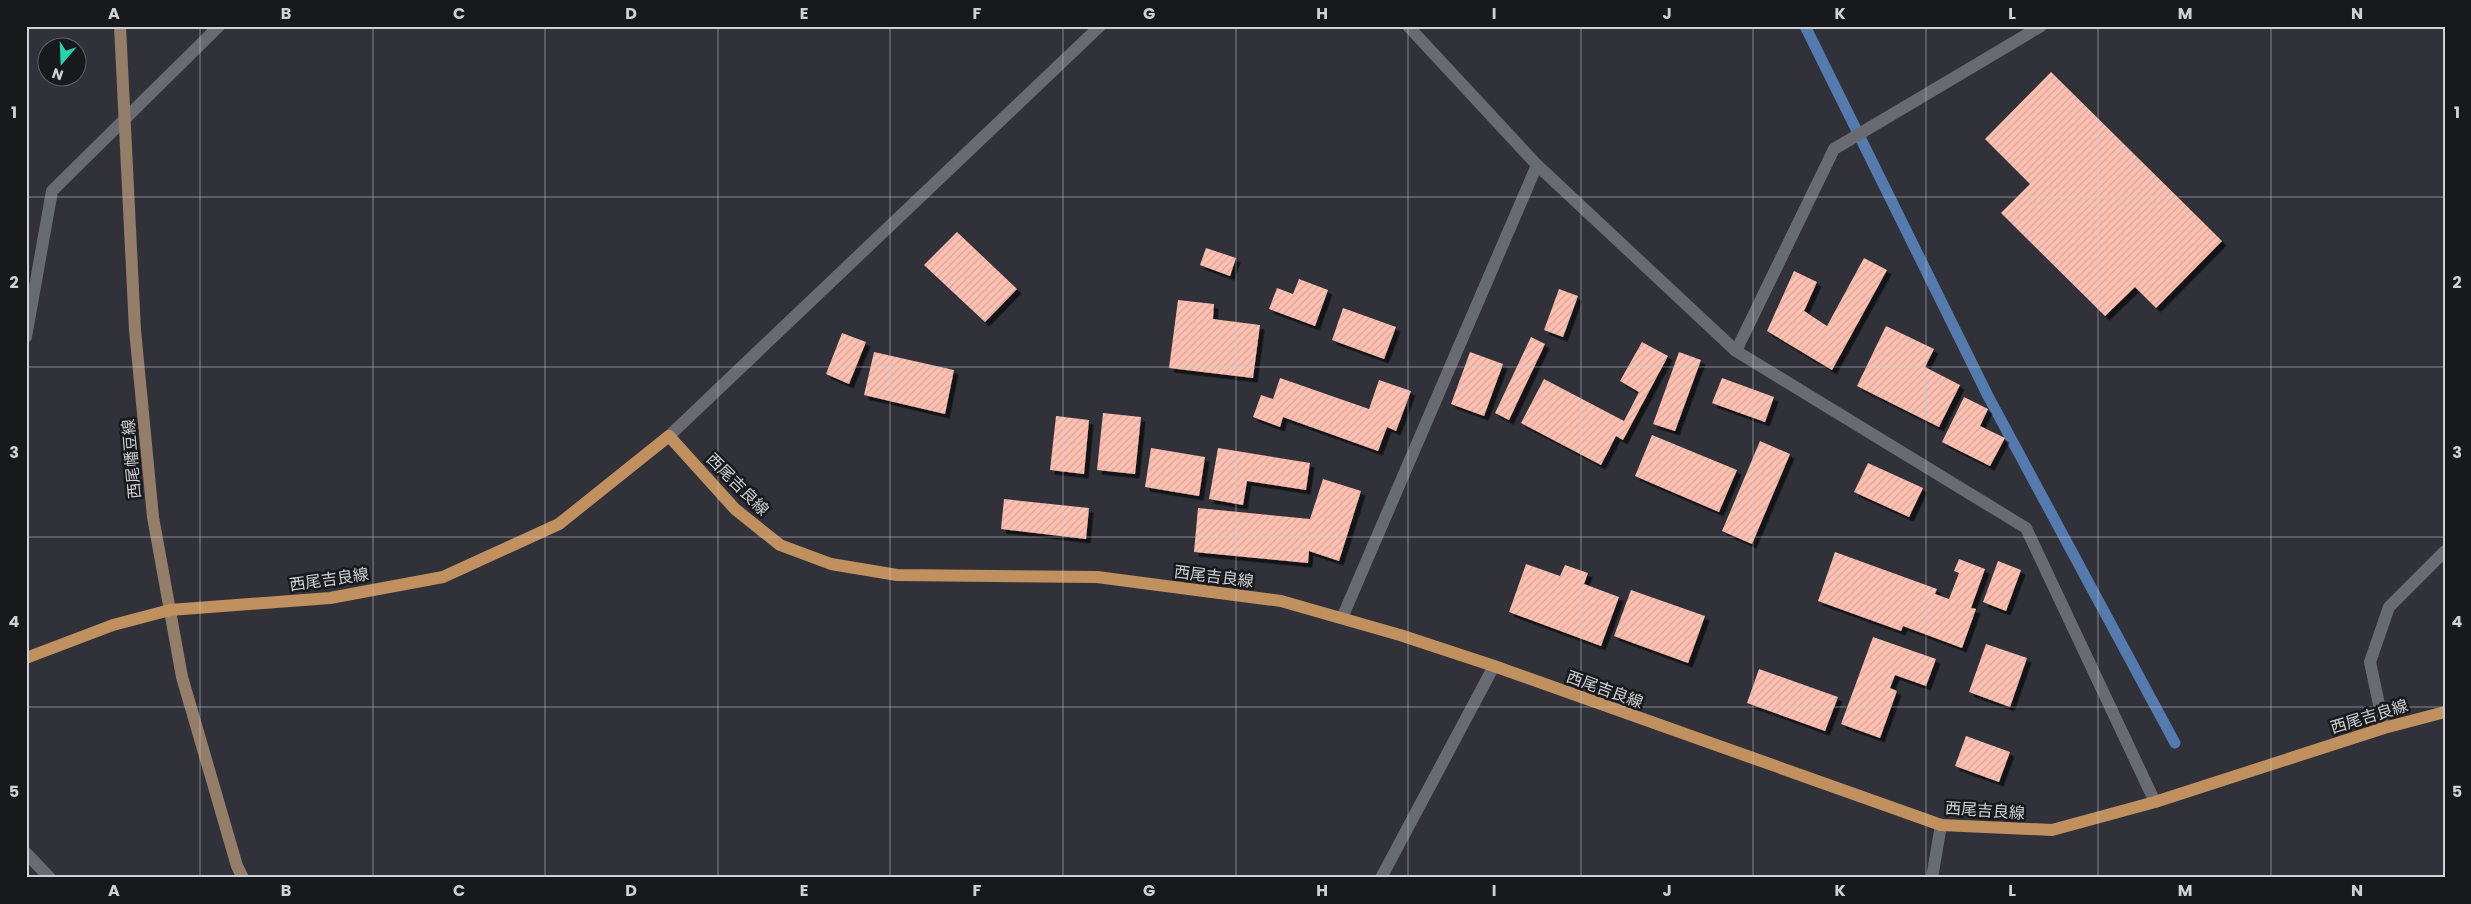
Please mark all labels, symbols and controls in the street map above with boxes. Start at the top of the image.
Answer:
text: A [108,2,120,25]
text: B [281,2,291,25]
text: C [453,2,465,25]
text: D [625,2,637,25]
text: E [800,2,808,25]
text: F [973,2,982,25]
text: G [1143,2,1155,25]
text: H [1316,2,1328,25]
text: I [1492,2,1496,25]
text: J [1662,2,1672,25]
text: K [1834,2,1846,25]
text: L [2008,2,2016,25]
text: M [2178,2,2192,25]
text: N [2351,2,2363,25]
north arrow [38,38,88,88]
text: N [50,63,66,85]
text: 1 [11,101,17,124]
text: 1 [2454,101,2460,124]
text: 2 [9,271,19,294]
text: 2 [2452,271,2462,294]
street label: 西尾幡豆線 [117,418,146,500]
text: 3 [9,441,19,464]
text: 3 [2452,441,2462,464]
street label: 西尾吉良線 [701,448,774,521]
street label: 西尾吉良線 [1173,560,1255,593]
street label: 西尾吉良線 [288,563,370,596]
text: 4 [9,610,20,633]
text: 4 [2452,610,2463,633]
street label: 西尾吉良線 [1563,665,1646,714]
street label: 西尾吉良線 [2328,694,2411,739]
text: 5 [9,780,19,803]
text: 5 [2452,780,2462,803]
street label: 西尾吉良線 [1944,796,2026,825]
text: A [108,879,120,902]
text: B [281,879,291,902]
text: C [453,879,465,902]
text: D [625,879,637,902]
text: E [800,879,808,902]
text: F [973,879,982,902]
text: G [1143,879,1155,902]
text: H [1316,879,1328,902]
text: I [1492,879,1496,902]
text: J [1662,879,1672,902]
text: K [1834,879,1846,902]
text: L [2008,879,2016,902]
text: M [2178,879,2192,902]
text: N [2351,879,2363,902]

